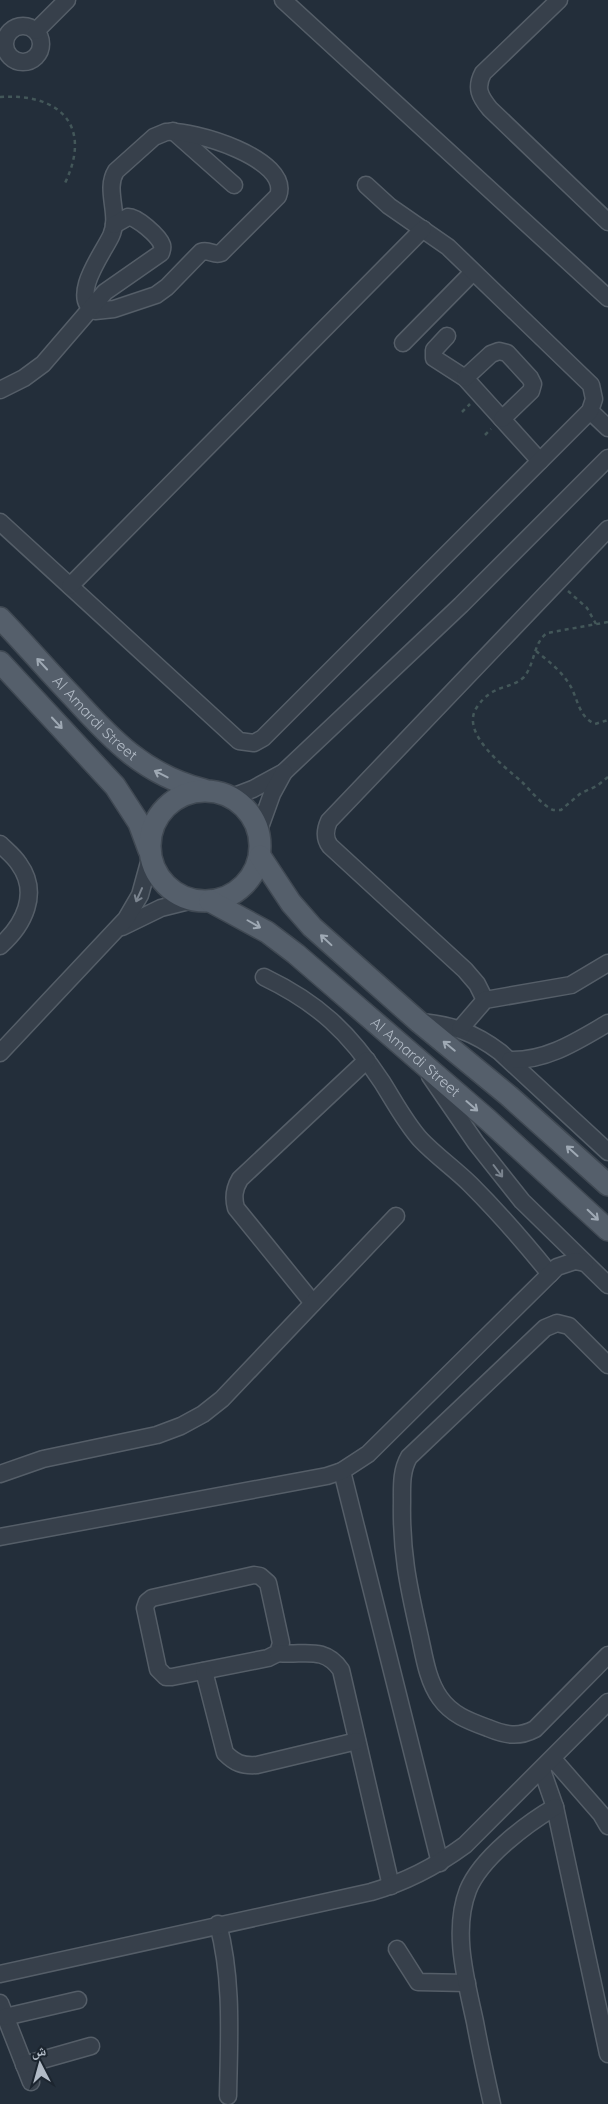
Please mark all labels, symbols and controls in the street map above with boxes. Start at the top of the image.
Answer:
one-way arrow [37,658,48,671]
street label: Al Amardi Street [49,671,141,764]
one-way arrow [51,717,63,730]
one-way arrow [154,769,169,778]
one-way arrow [134,887,144,902]
one-way arrow [246,919,261,929]
one-way arrow [319,934,332,946]
street label: Al Amardi Street [367,1013,465,1101]
one-way arrow [442,1041,455,1052]
one-way arrow [466,1100,479,1112]
one-way arrow [566,1145,579,1157]
one-way arrow [492,1164,503,1177]
one-way arrow [586,1209,599,1221]
north arrow [15,2039,65,2089]
text: ش [30,2041,47,2061]

